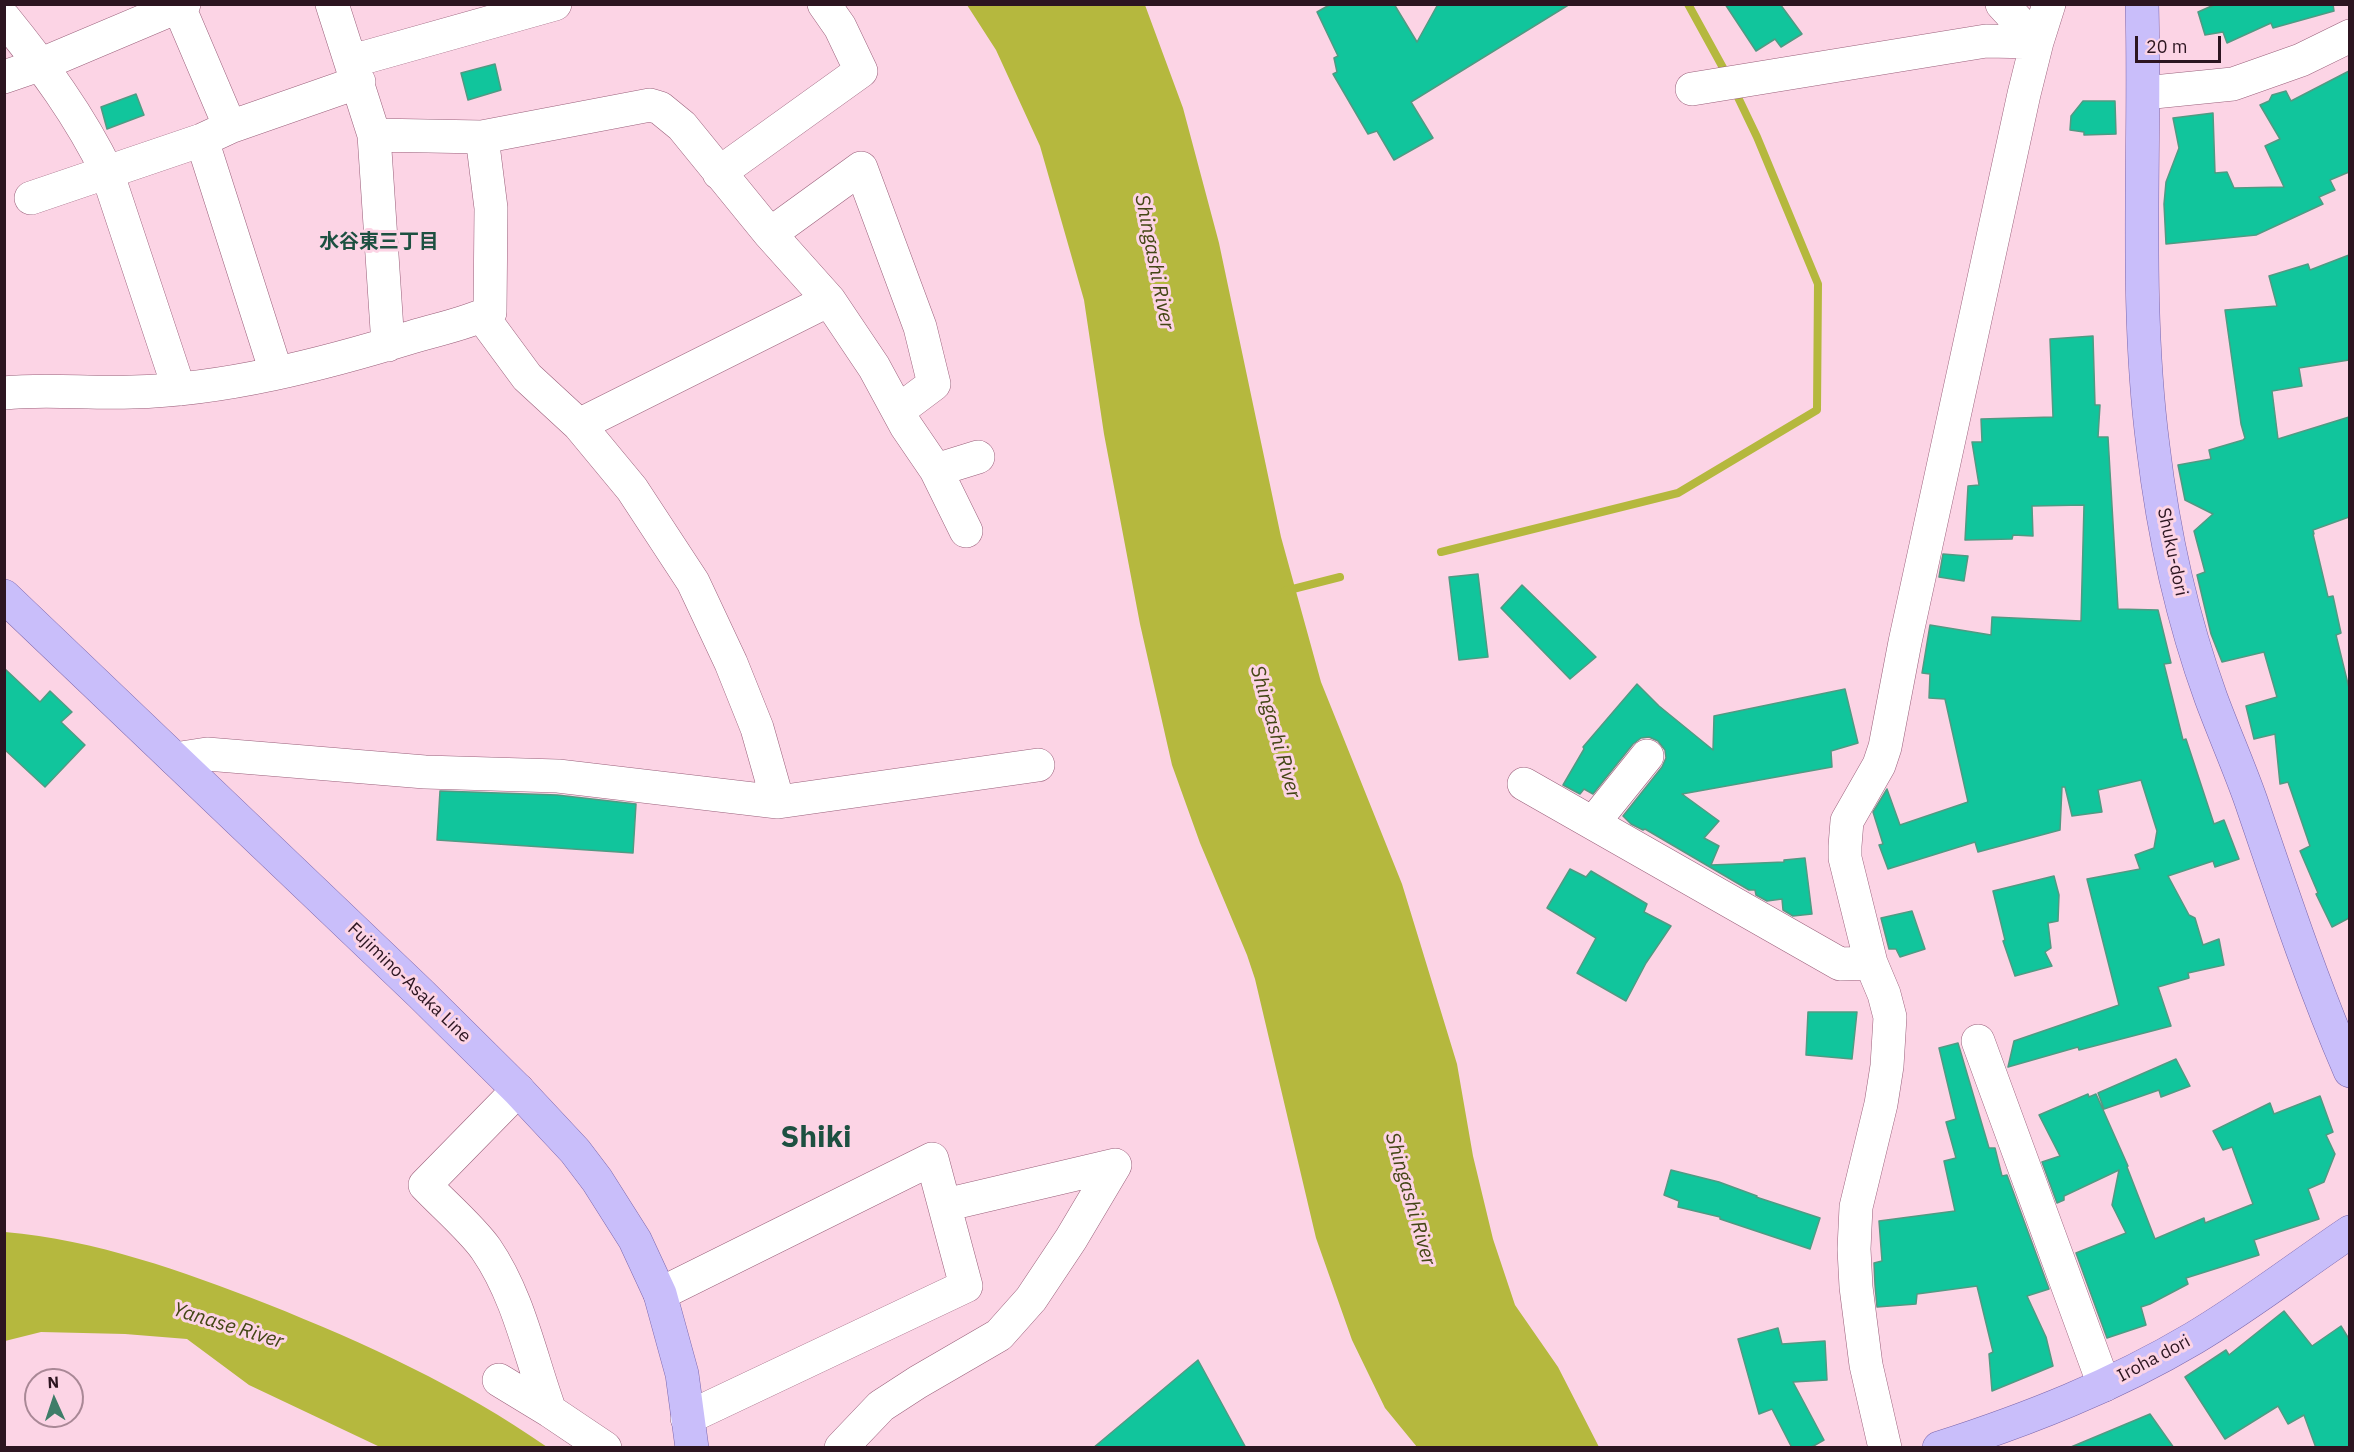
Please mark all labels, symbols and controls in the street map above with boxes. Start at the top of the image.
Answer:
scale bar [2138,24,2224,62]
text: 20 m [2146,35,2188,58]
water label: Shingashi River [1129,193,1179,331]
district label: 水谷東三丁目 [319,230,439,254]
street label: Shuku-dori [2152,506,2192,598]
water label: Shingashi River [1245,663,1305,801]
street label: Fujimino-Asaka Line [343,919,475,1047]
district label: Shiki [780,1120,852,1156]
water label: Shingashi River [1380,1130,1440,1268]
water label: Yanase River [170,1298,286,1354]
street label: Iroha dori [2114,1331,2194,1387]
north arrow [24,1368,84,1428]
text: N [47,1372,59,1392]

